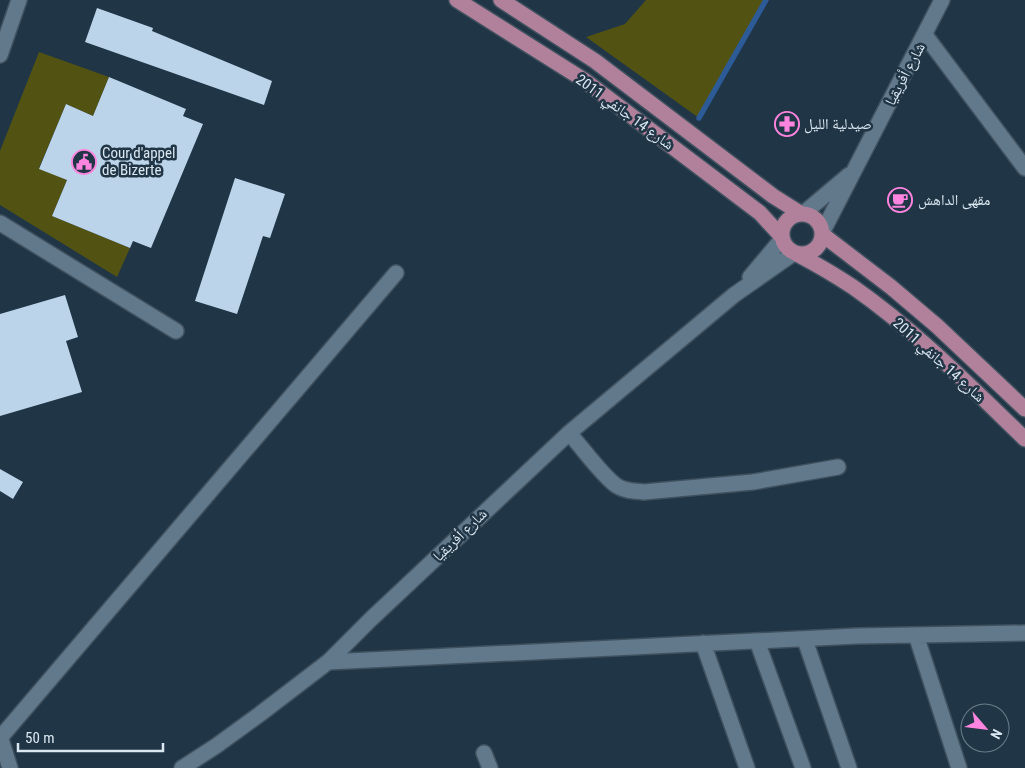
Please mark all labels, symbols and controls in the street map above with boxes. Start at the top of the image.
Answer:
street label: شارع أفريقيا [881,40,930,109]
street label: شارع 14 جانفي 2011 [571,70,678,156]
pharmacy icon: صيدلية الليل [774,111,800,137]
place label: صيدلية الليل [804,115,872,134]
place label: Cour d'appel de Bizerte [102,144,175,179]
public building icon: Cour d'appel de Bizerte [71,149,97,175]
cafe icon: مقهى الداهش [887,187,913,213]
place label: مقهى الداهش [918,191,991,210]
street label: شارع 14 جانفي 2011 [888,314,989,408]
street label: شارع أفريقيا [429,505,492,566]
north arrow [960,703,1010,753]
scale bar [18,720,162,752]
text: N [987,727,1006,742]
text: 50 m [25,729,55,747]

